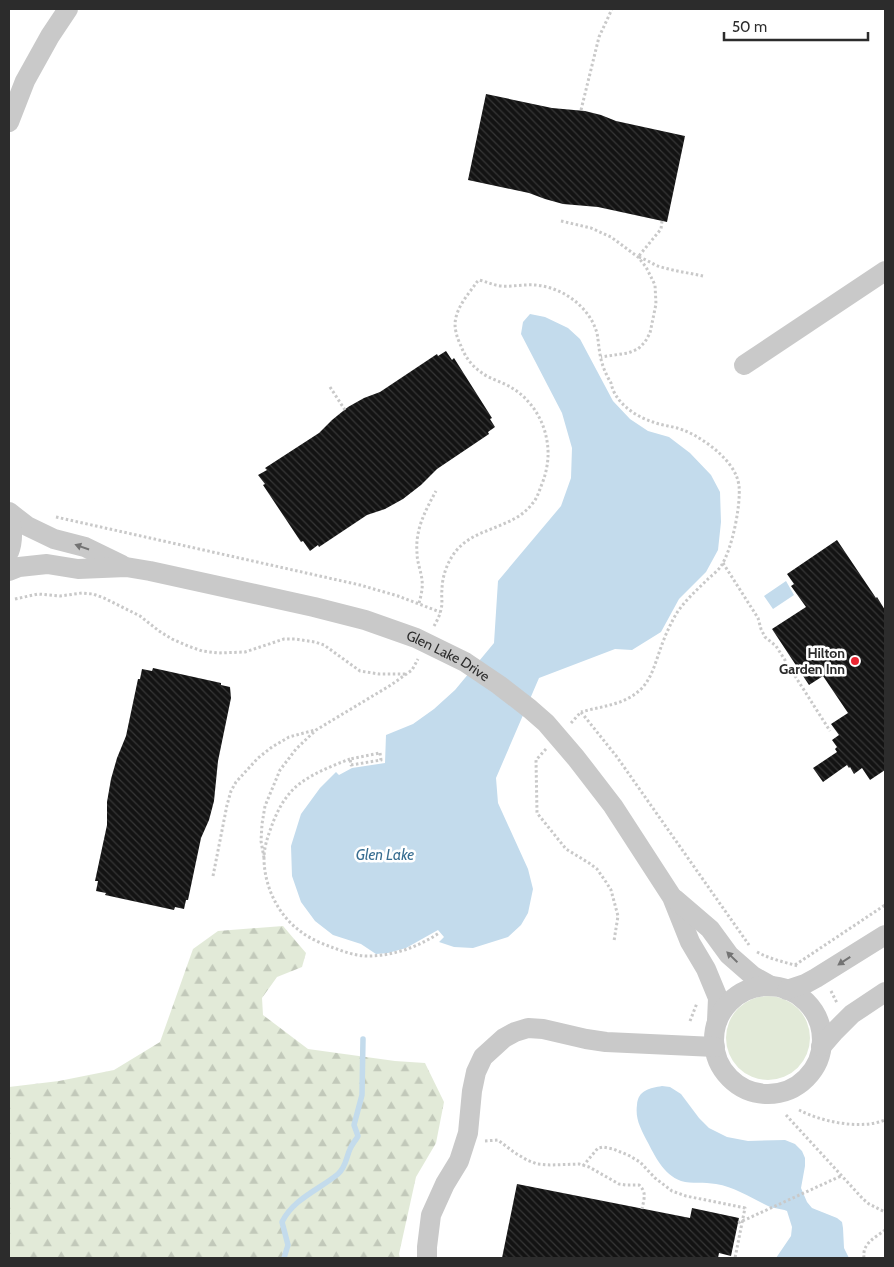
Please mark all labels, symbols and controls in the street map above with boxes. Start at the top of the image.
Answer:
scale bar [724,10,868,42]
text: 50 m [732,18,767,36]
one-way arrow [74,543,89,551]
street label: Glen Lake Drive [404,626,493,685]
place label: Hilton Garden Inn [779,644,845,678]
marker: Hilton Garden Inn [849,655,861,667]
water label: Glen Lake [356,846,414,864]
one-way arrow [726,951,738,963]
one-way arrow [838,956,851,966]

